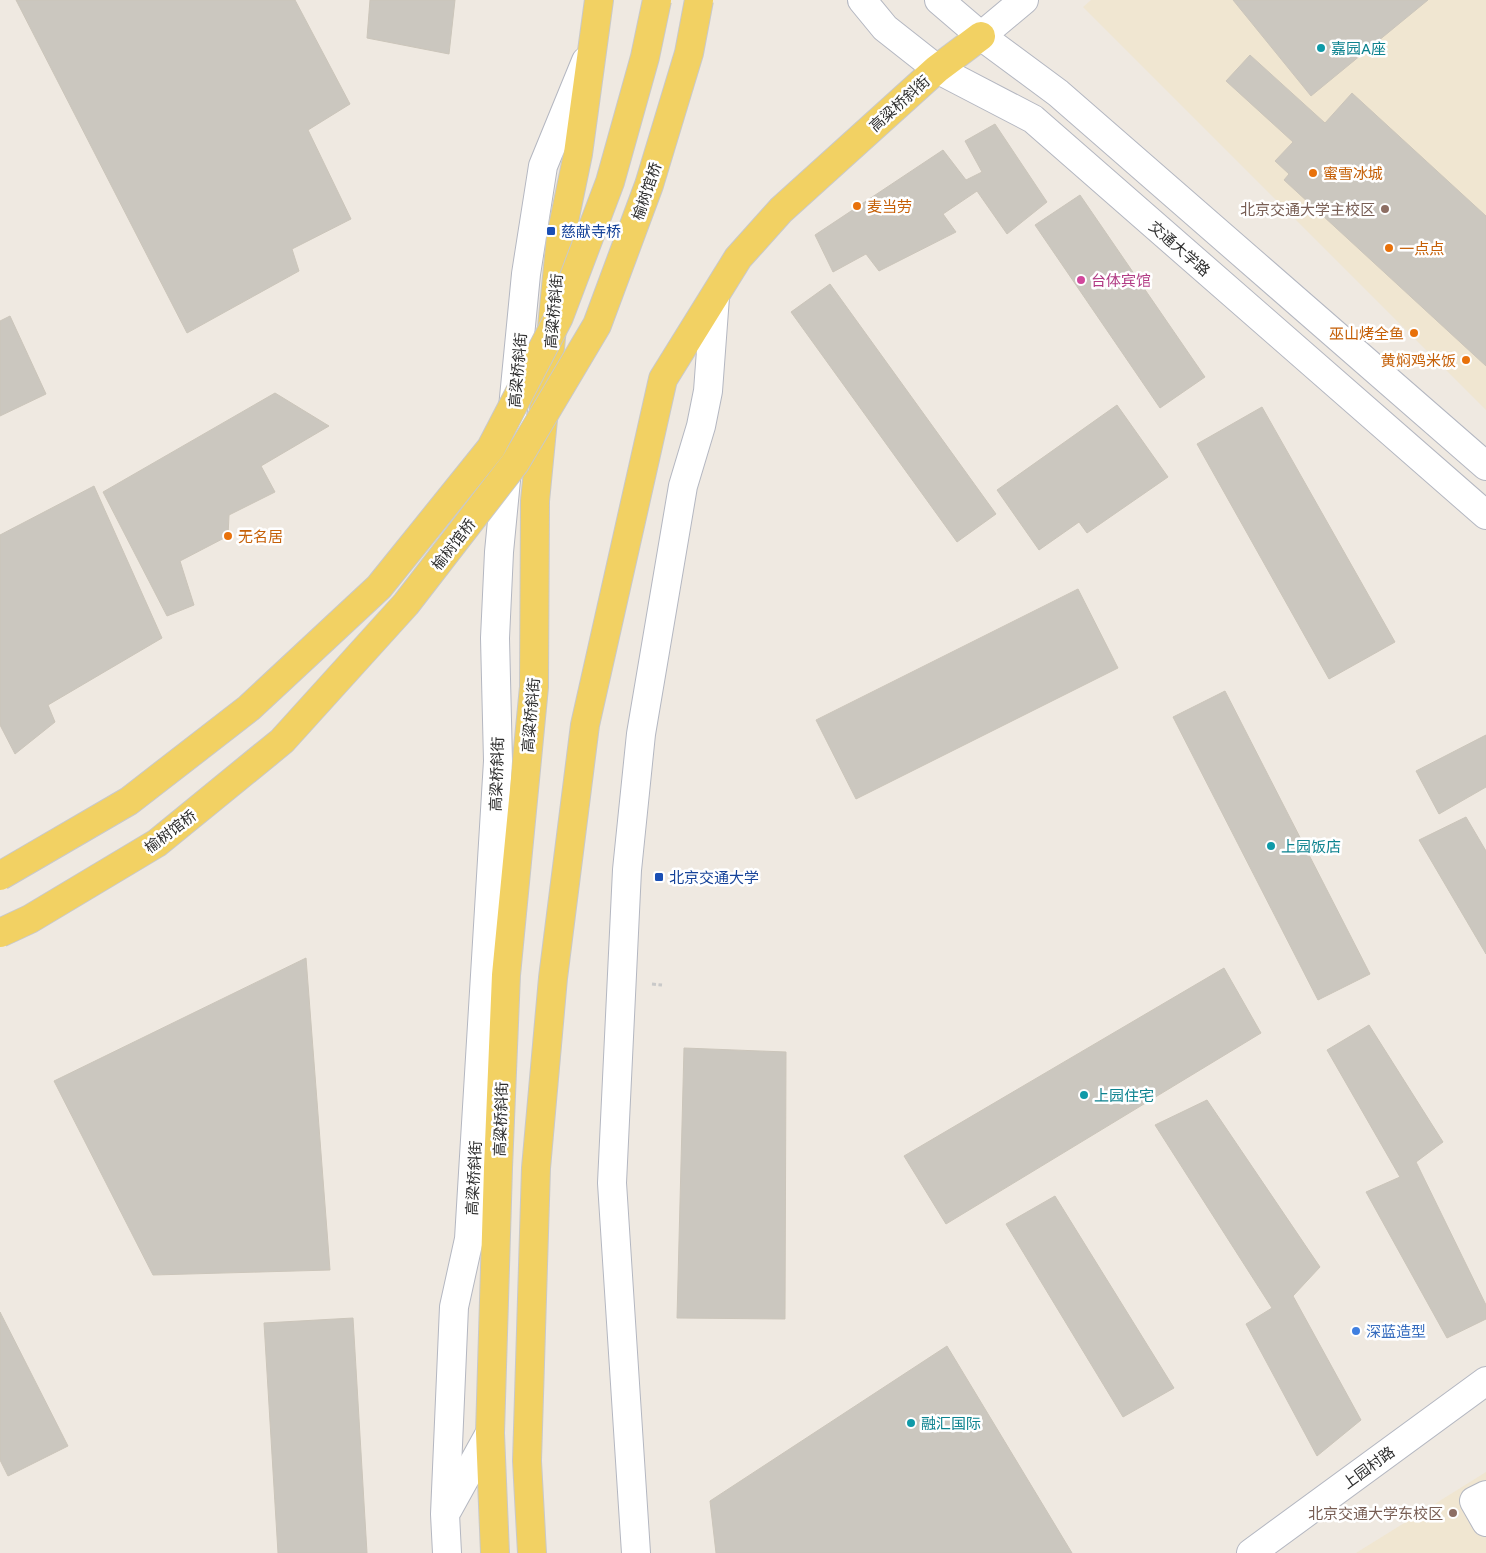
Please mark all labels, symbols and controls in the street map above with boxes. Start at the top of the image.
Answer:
place label: 嘉园A座 [1331,39,1386,57]
marker: 嘉园A座 [1315,42,1327,54]
street label: 高粱桥斜街 [865,71,933,135]
street label: 榆树馆桥 [628,160,664,222]
place label: 蜜雪冰城 [1323,164,1383,182]
marker: 蜜雪冰城 [1307,167,1319,179]
place label: 麦当劳 [867,197,912,215]
marker: 麦当劳 [851,200,863,212]
place label: 北京交通大学主校区 [1240,200,1375,218]
marker: 北京交通大学主校区 [1379,203,1391,215]
street label: 交通大学路 [1146,217,1214,279]
place label: 慈献寺桥 [561,222,621,240]
marker: 慈献寺桥 [545,225,557,237]
place label: 一点点 [1399,239,1444,257]
marker: 一点点 [1383,242,1395,254]
place label: 台体宾馆 [1091,271,1151,289]
street label: 高粱桥斜街 [541,273,565,349]
marker: 台体宾馆 [1075,274,1087,286]
place label: 巫山烤全鱼 [1329,324,1404,342]
marker: 巫山烤全鱼 [1408,327,1420,339]
street label: 高梁桥斜街 [505,332,529,408]
place label: 黄焖鸡米饭 [1381,351,1456,369]
marker: 黄焖鸡米饭 [1460,354,1472,366]
street label: 榆树馆桥 [427,515,479,573]
place label: 无名居 [238,527,283,545]
marker: 无名居 [222,530,234,542]
street label: 高粱桥斜街 [518,677,542,753]
street label: 高梁桥斜街 [486,736,506,812]
street label: 榆树馆桥 [141,806,199,856]
place label: 上园饭店 [1281,837,1341,855]
marker: 上园饭店 [1265,840,1277,852]
place label: 北京交通大学 [669,868,759,886]
marker: 北京交通大学 [653,871,665,883]
street label: 高粱桥斜街 [490,1081,510,1157]
place label: 上园住宅 [1094,1086,1154,1104]
marker: 上园住宅 [1078,1089,1090,1101]
street label: 高梁桥斜街 [462,1140,484,1216]
place label: 深蓝造型 [1366,1322,1426,1340]
marker: 深蓝造型 [1350,1325,1362,1337]
place label: 融汇国际 [921,1414,981,1432]
marker: 融汇国际 [905,1417,917,1429]
street label: 上园村路 [1338,1442,1398,1492]
place label: 北京交通大学东校区 [1308,1504,1443,1522]
marker: 北京交通大学东校区 [1447,1507,1459,1519]

